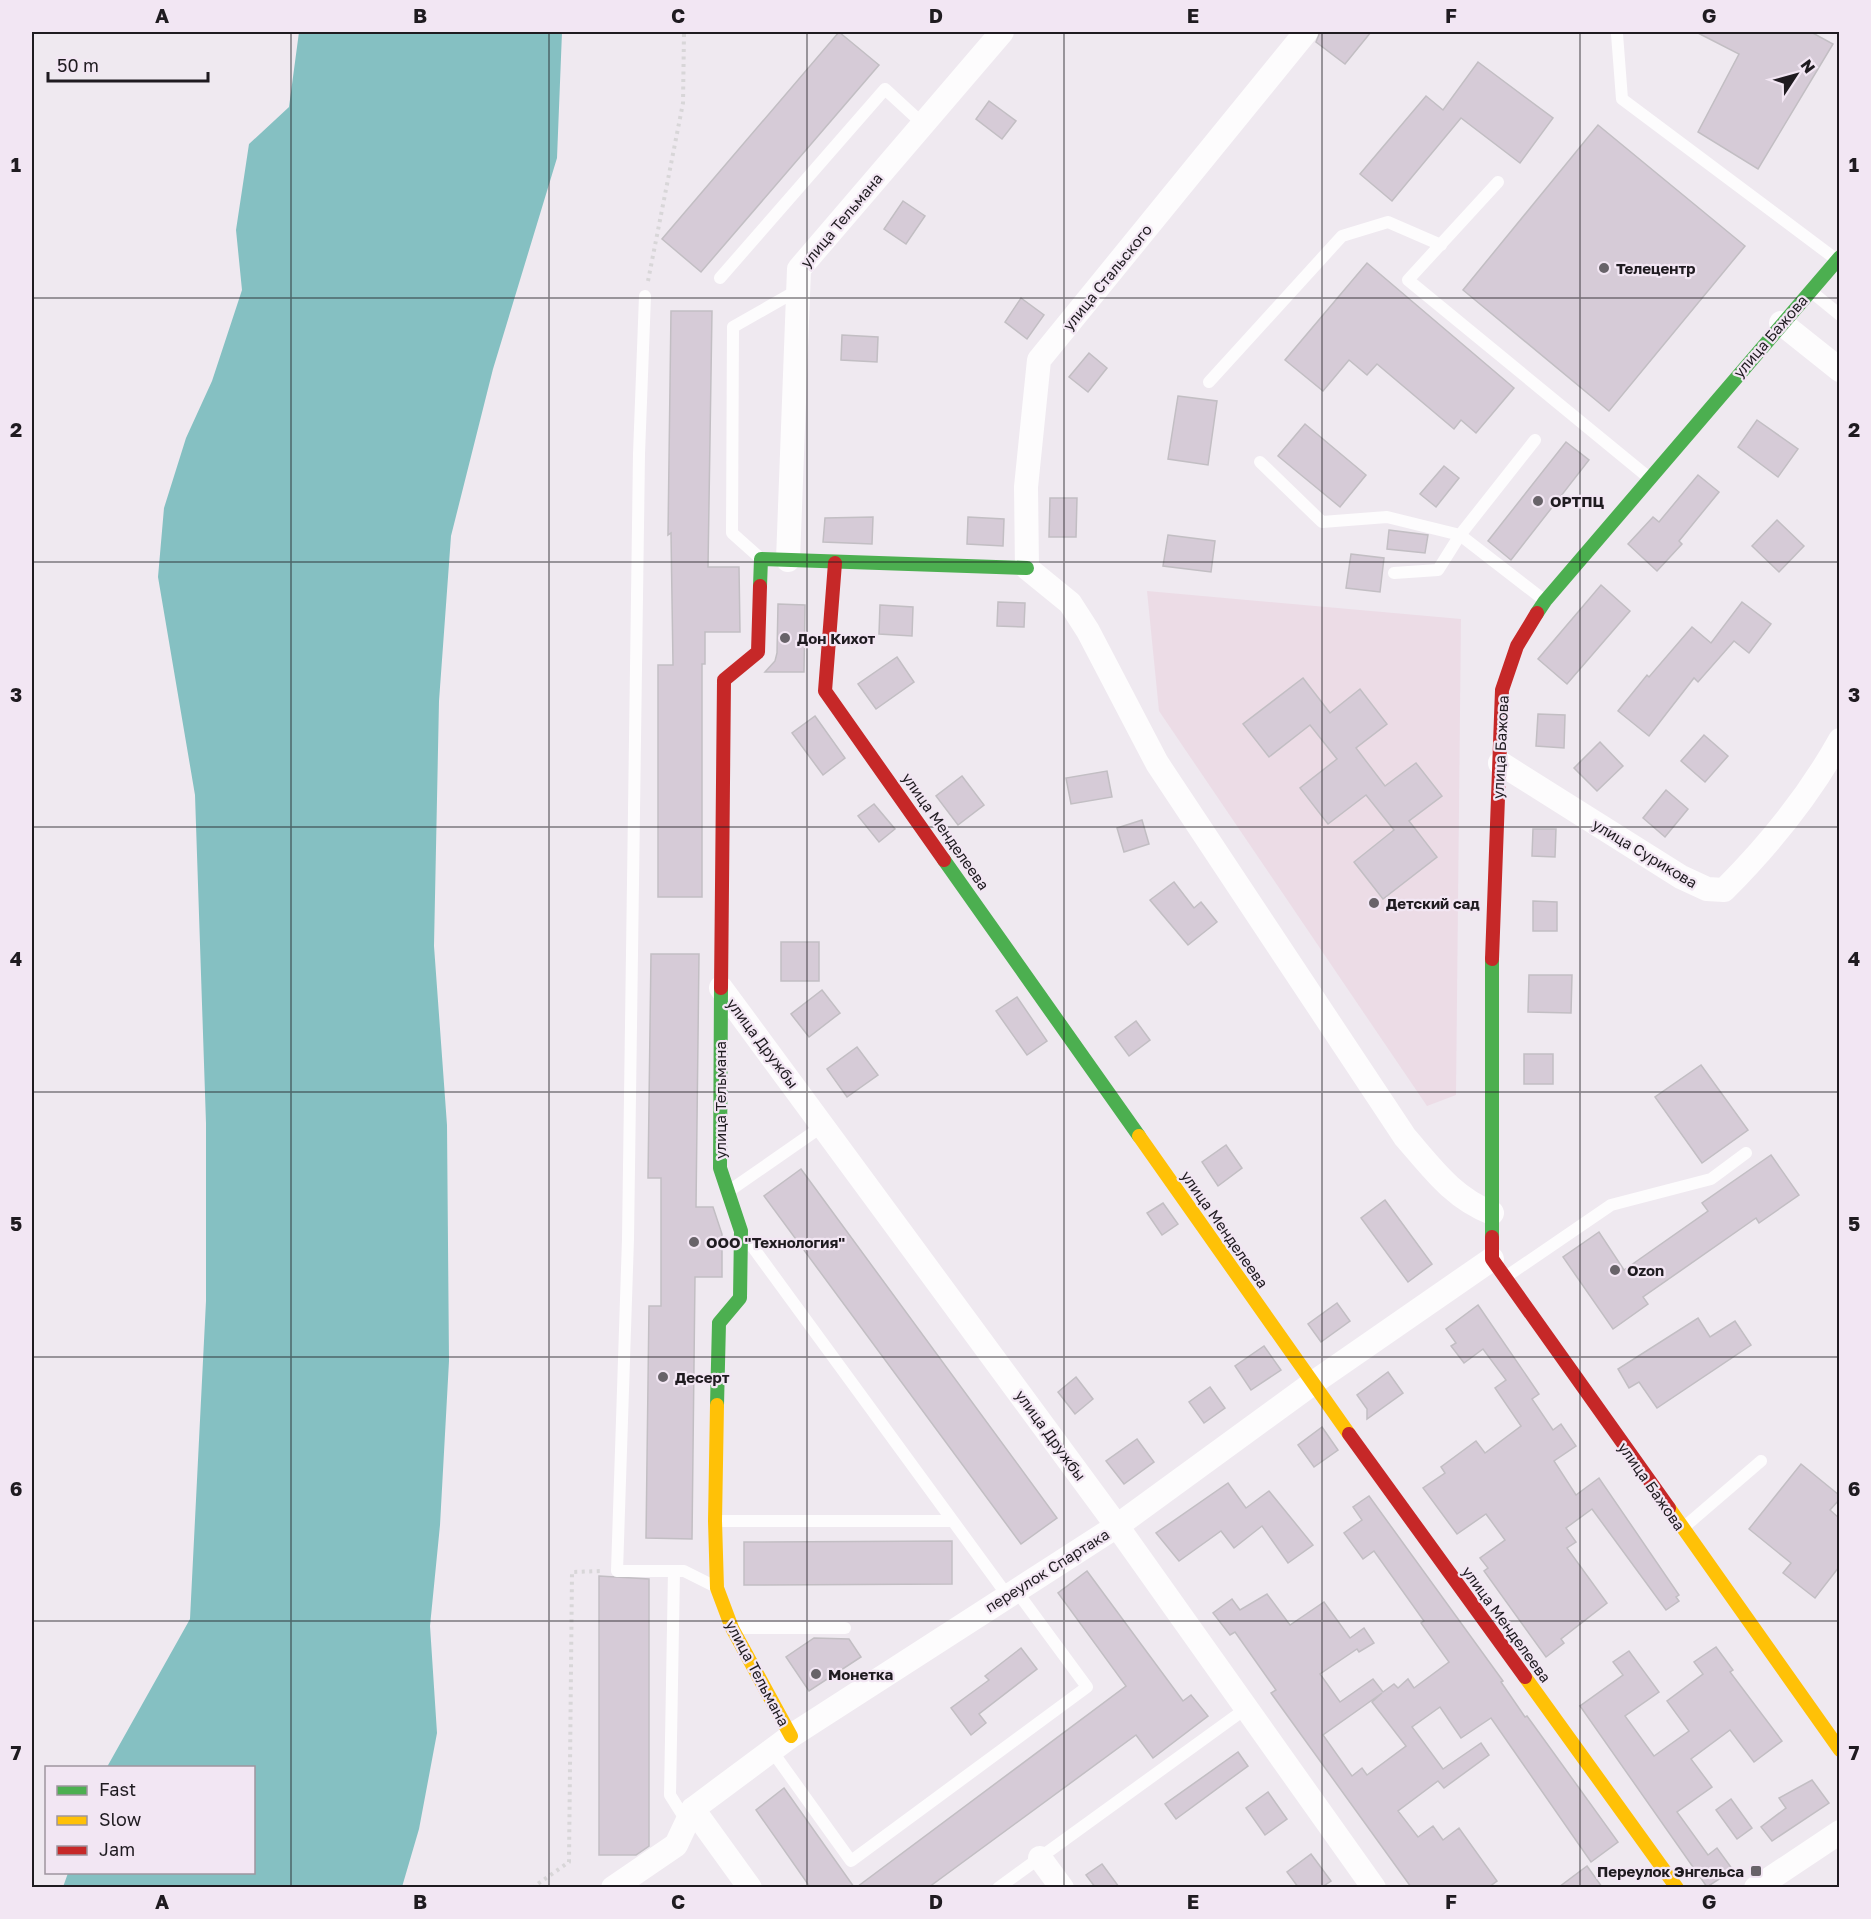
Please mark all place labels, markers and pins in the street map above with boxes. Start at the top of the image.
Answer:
place label: Телецентр [1616,259,1695,277]
marker: Телецентр [1597,261,1611,275]
place label: ОРТПЦ [1550,492,1605,510]
marker: ОРТПЦ [1531,494,1545,508]
place label: Дон Кихот [797,629,876,647]
marker: Дон Кихот [778,631,792,645]
place label: Детский сад [1386,894,1480,912]
marker: Детский сад [1367,896,1381,910]
place label: ООО "Технология" [706,1233,845,1251]
marker: ООО "Технология" [687,1235,701,1249]
place label: Ozon [1627,1261,1664,1279]
marker: Ozon [1608,1263,1622,1277]
place label: Десерт [675,1368,730,1386]
marker: Десерт [656,1370,670,1384]
place label: Монетка [828,1665,894,1683]
marker: Монетка [809,1667,823,1681]
place label: Переулок Энгельса [1597,1862,1744,1880]
marker: Переулок Энгельса [1749,1864,1763,1878]

